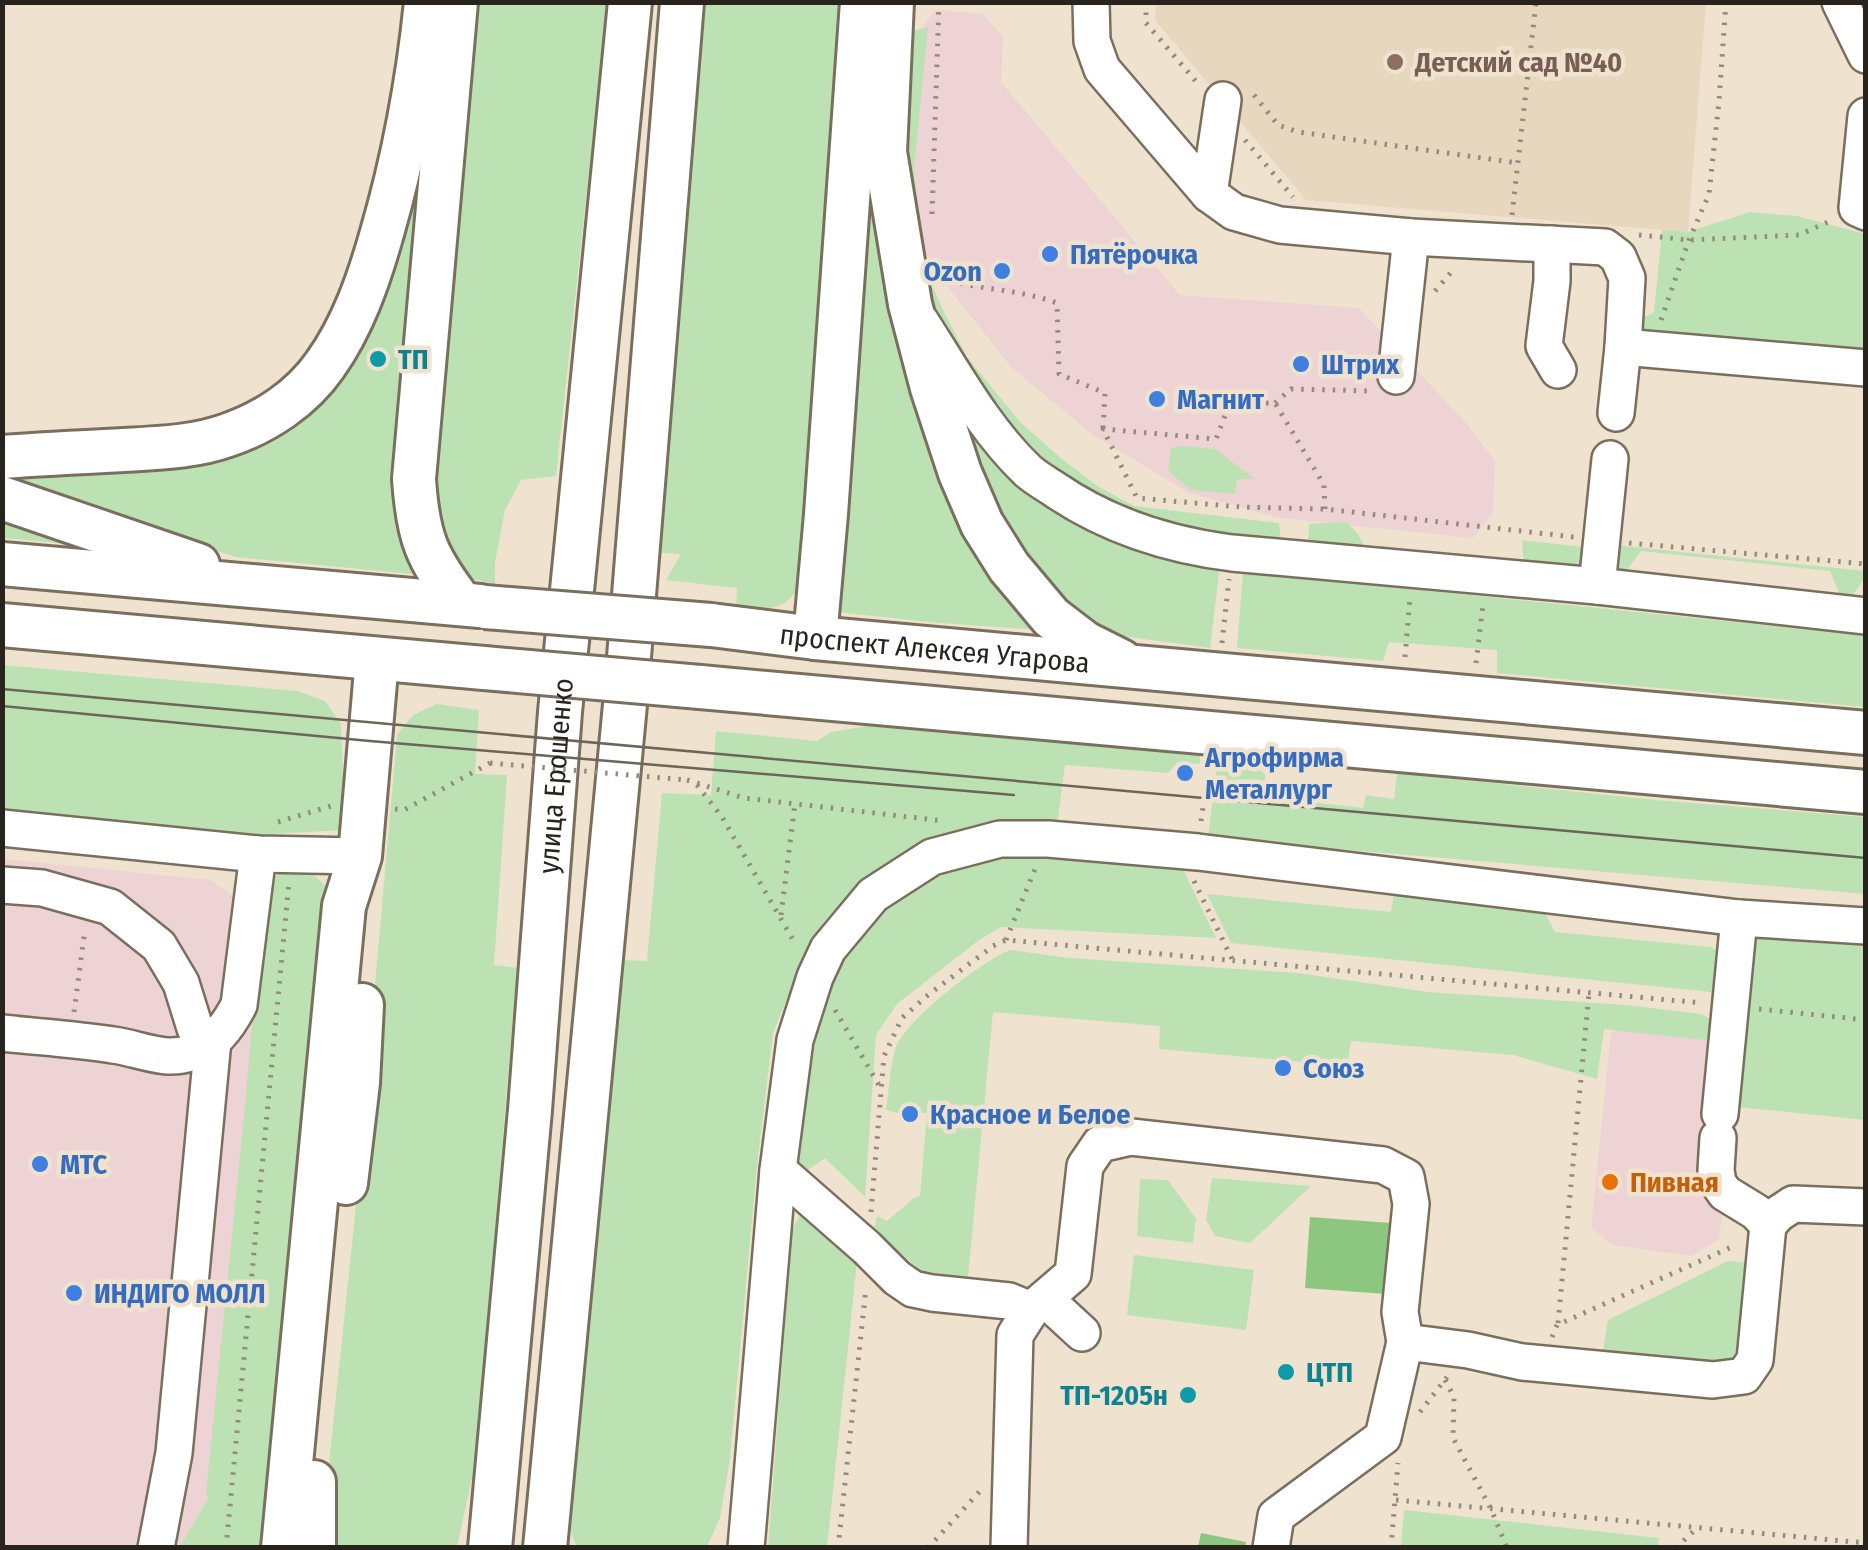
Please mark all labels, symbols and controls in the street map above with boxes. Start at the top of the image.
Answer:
place label: Детский сад №40 [1414,46,1622,79]
marker: Детский сад №40 [1384,51,1406,73]
place label: Пятёрочка [1070,238,1198,271]
marker: Пятёрочка [1039,243,1061,265]
place label: Ozon [924,255,982,288]
marker: Ozon [991,260,1013,282]
place label: ТП [398,343,429,376]
marker: ТП [367,348,389,370]
place label: Штрих [1321,348,1400,381]
marker: Штрих [1290,353,1312,375]
place label: Магнит [1177,383,1265,416]
marker: Магнит [1146,388,1168,410]
street label: проспект Алексея Угарова [778,617,1091,679]
street label: улица Ерошенко [531,676,580,875]
place label: Агрофирма Металлург [1204,741,1344,806]
marker: Агрофирма Металлург [1174,762,1196,784]
place label: Союз [1303,1052,1365,1085]
marker: Союз [1272,1057,1294,1079]
place label: Красное и Белое [930,1098,1130,1131]
marker: Красное и Белое [899,1103,921,1125]
place label: МТС [60,1148,107,1181]
marker: МТС [29,1153,51,1175]
place label: Пивная [1630,1166,1719,1199]
marker: Пивная [1599,1171,1621,1193]
place label: ИНДИГО МОЛЛ [94,1277,266,1310]
marker: ИНДИГО МОЛЛ [63,1282,85,1304]
place label: ЦТП [1306,1356,1353,1389]
marker: ЦТП [1275,1361,1297,1383]
place label: ТП-1205н [1060,1379,1168,1412]
marker: ТП-1205н [1177,1384,1199,1406]

